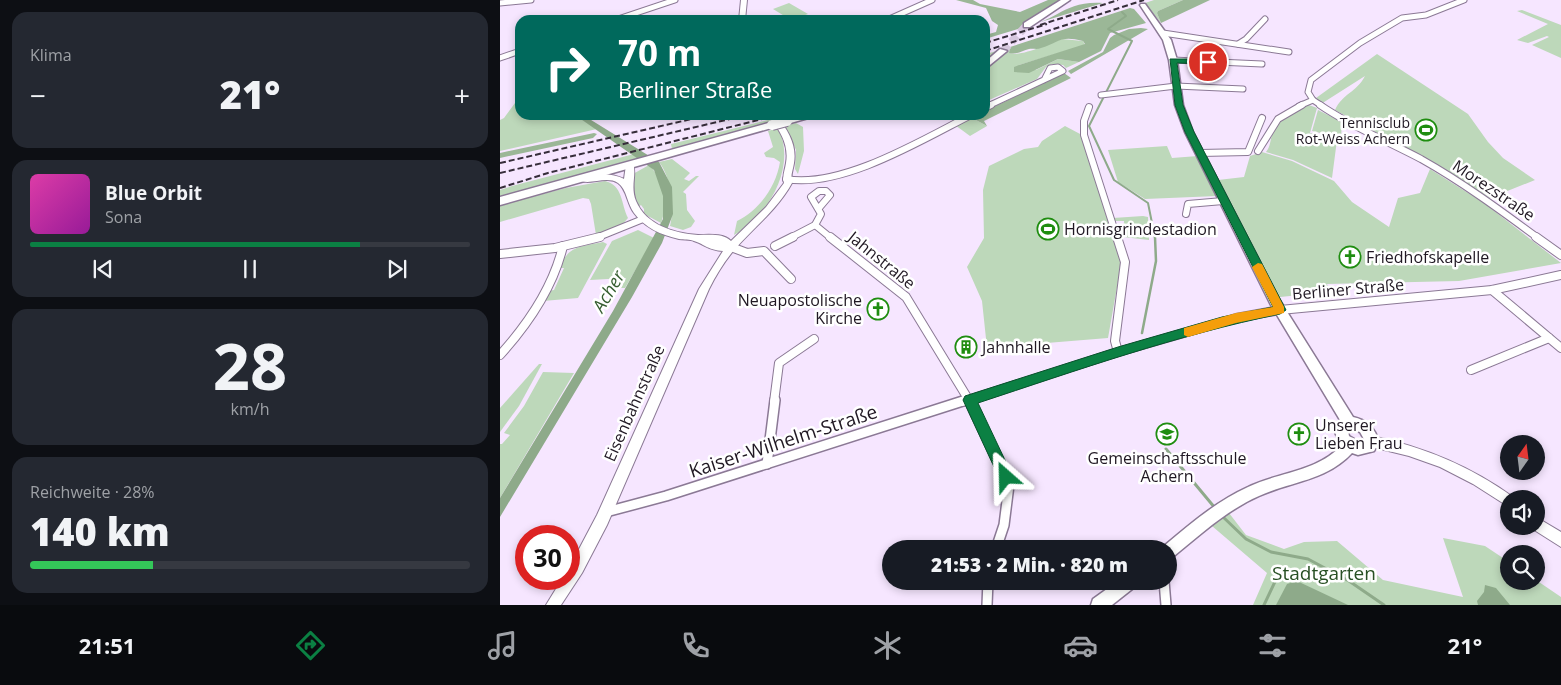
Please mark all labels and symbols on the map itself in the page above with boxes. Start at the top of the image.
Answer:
pin [1187,41,1229,83]
place label: Tennisclub Rot-Weiss Achern [1296,113,1410,148]
sports icon: Tennisclub Rot-Weiss Achern [1414,118,1438,142]
street label: Morezstraße [1449,154,1539,226]
sports icon: Hornisgrindestadion [1036,217,1060,241]
place label: Hornisgrindestadion [1064,218,1217,240]
street label: Jahnstraße [842,225,920,294]
church icon: Friedhofskapelle [1338,245,1362,269]
place label: Friedhofskapelle [1366,246,1489,268]
water label: Acher [585,265,630,318]
street label: Berliner Straße [1291,273,1405,305]
place label: Neuapostolische Kirche [738,289,862,329]
church icon: Neuapostolische Kirche [866,297,890,321]
building icon: Jahnhalle [954,335,978,359]
place label: Jahnhalle [980,336,1051,358]
street label: Eisenbahnstraße [598,341,670,465]
street label: Kaiser-Wilhelm-Straße [686,398,880,484]
place label: Unserer Lieben Frau [1315,414,1403,454]
school or university icon: Gemeinschaftsschule Achern [1155,422,1179,446]
church icon: Unserer Lieben Frau [1287,422,1311,446]
north arrow [1500,435,1545,480]
place label: Gemeinschaftsschule Achern [1088,447,1246,487]
position arrow [979,450,1031,502]
speed limit sign: 30 [515,525,580,590]
park label: Stadtgarten [1272,560,1376,586]

